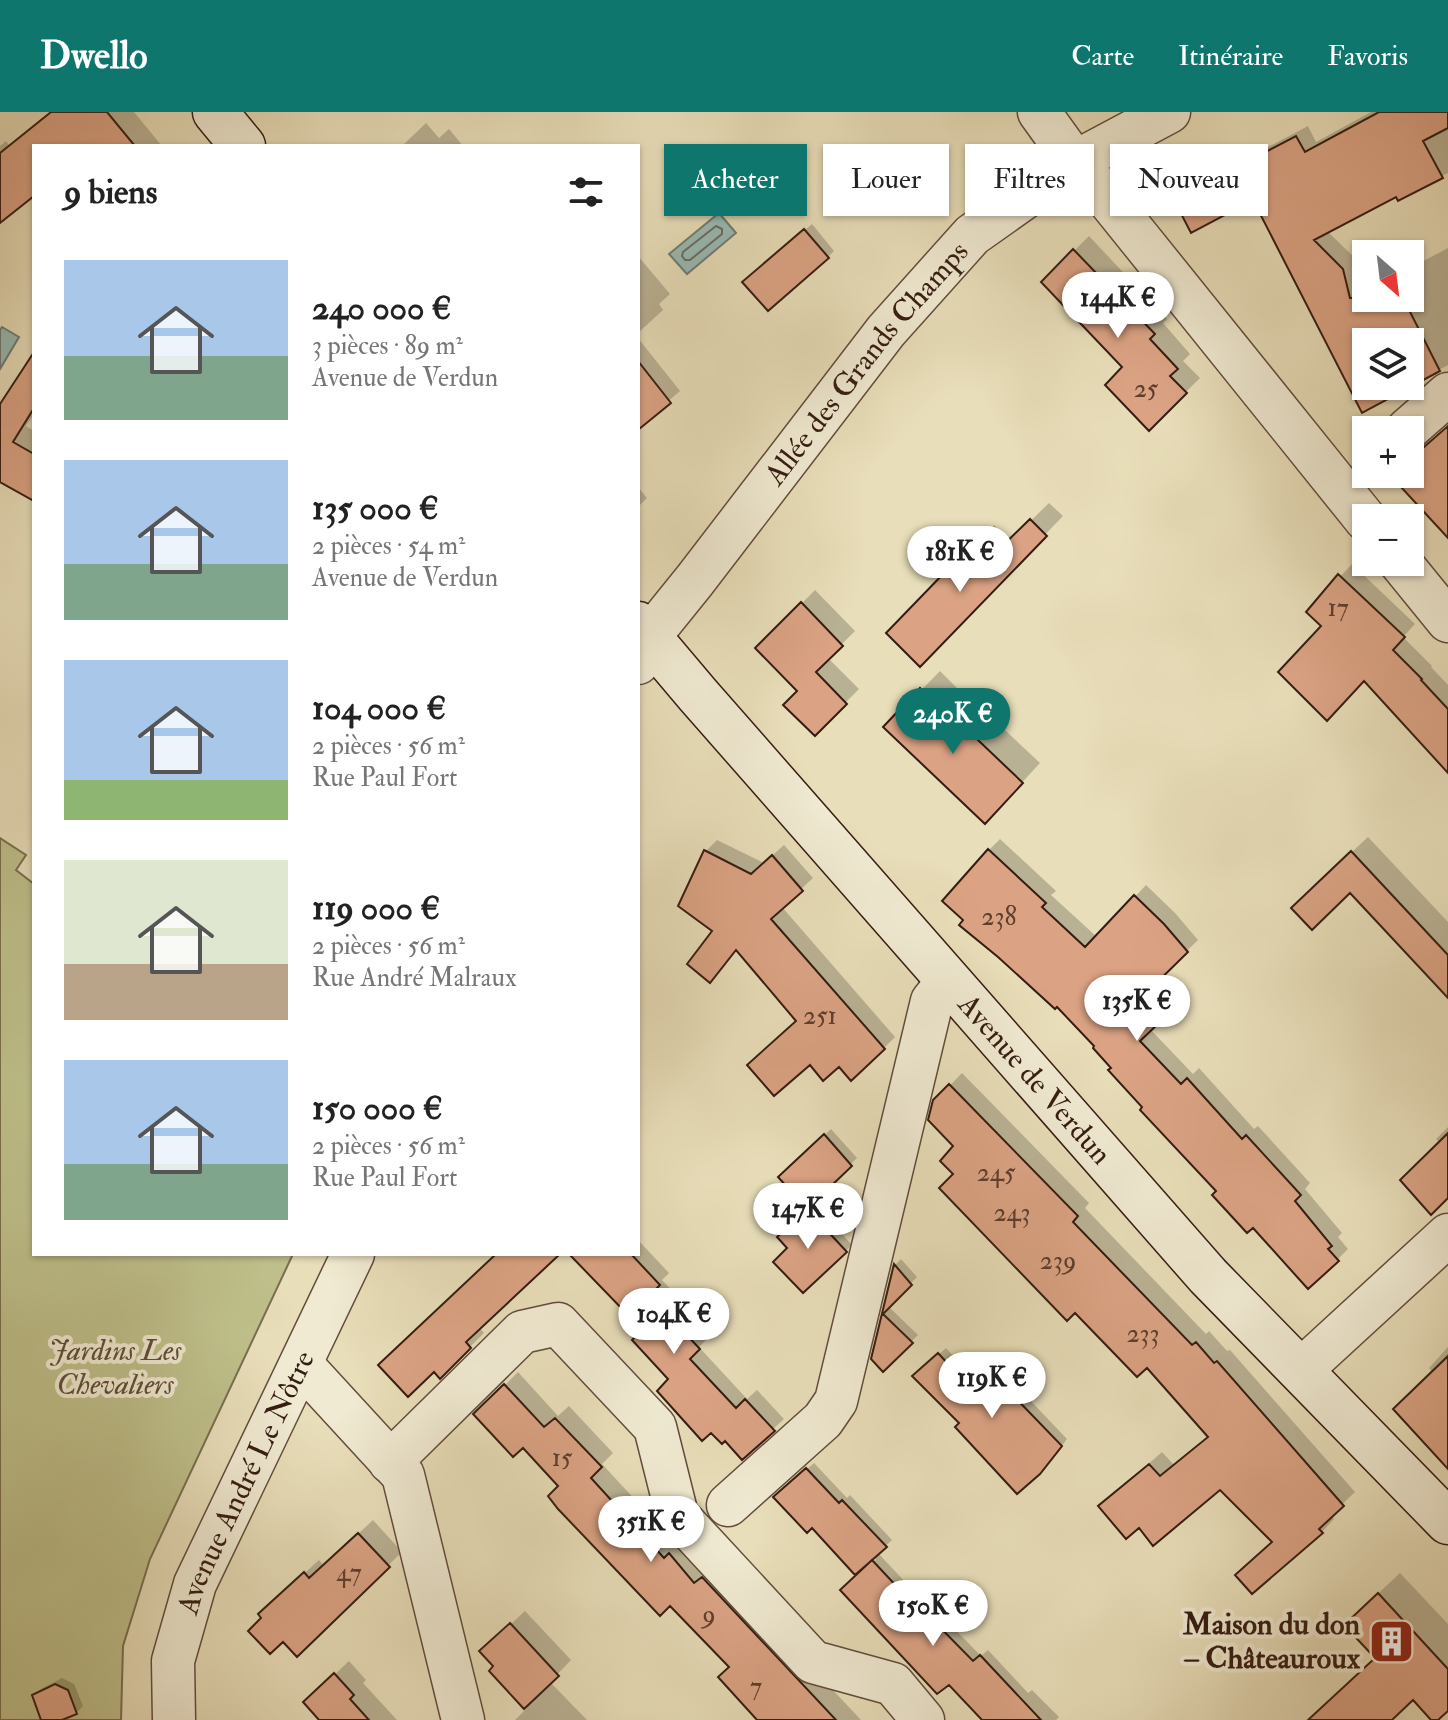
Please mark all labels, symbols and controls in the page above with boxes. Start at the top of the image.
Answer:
text: Dwello [40,32,148,80]
text: Carte [1071,39,1134,74]
text: Itinéraire [1178,39,1283,74]
text: Favoris [1327,39,1408,74]
chip: Acheter [664,144,807,216]
chip: Louer [823,144,949,216]
chip: Filtres [965,144,1094,216]
chip: Nouveau [1110,144,1268,216]
icon: filters [564,170,608,214]
text: 9 biens [64,171,157,214]
street label: Allée des Grands Champs [756,233,976,493]
north arrow [1352,240,1424,312]
map controls [1352,240,1424,576]
pin: 144K € [1053,272,1183,340]
text: 144K € [1080,282,1156,314]
text: 240 000 € [312,287,452,330]
icon: home [128,292,224,388]
button: layers [1352,328,1424,400]
text: 3 pièces · 89 m² [312,330,463,362]
text: Avenue de Verdun [312,362,498,394]
house number: 25 [1134,373,1159,405]
button: + [1352,416,1424,488]
text: 135 000 € [312,487,439,530]
icon: home [128,492,224,588]
button: − [1352,504,1424,576]
pin: 181K € [895,526,1025,594]
text: 2 pièces · 54 m² [312,530,465,562]
text: 181K € [925,536,995,568]
text: Avenue de Verdun [312,562,498,594]
house number: 17 [1327,592,1349,624]
text: 104 000 € [312,687,446,730]
pin: 240K € [888,688,1018,756]
icon: home [128,692,224,788]
text: 240K € [913,698,993,730]
text: 2 pièces · 56 m² [312,730,465,762]
text: Rue Paul Fort [312,762,457,794]
text: 119 000 € [312,887,440,930]
icon: home [128,892,224,988]
house number: 238 [981,901,1017,933]
text: 2 pièces · 56 m² [312,930,465,962]
text: Rue André Malraux [312,962,516,994]
pin: 135K € [1072,975,1202,1043]
street label: Avenue de Verdun [950,985,1120,1172]
text: 135K € [1102,985,1172,1017]
house number: 251 [803,1000,837,1032]
text: 150 000 € [312,1087,443,1130]
icon: home [128,1092,224,1188]
text: 2 pièces · 56 m² [312,1130,465,1162]
house number: 245 [977,1157,1016,1189]
text: Rue Paul Fort [312,1162,457,1194]
pin: 147K € [743,1183,873,1251]
text: 147K € [771,1193,845,1225]
house number: 243 [993,1197,1031,1229]
house number: 239 [1040,1245,1076,1277]
pin: 104K € [609,1288,739,1356]
text: 104K € [636,1298,712,1330]
house number: 233 [1126,1318,1160,1350]
park label: Jardins Les Chevaliers [49,1332,182,1403]
street label: Avenue André Le Nôtre [169,1345,322,1619]
pin: 119K € [927,1352,1057,1420]
text: 119K € [957,1362,1027,1394]
house number: 15 [552,1442,573,1474]
pin: 351K € [586,1496,716,1564]
text: 351K € [616,1506,686,1538]
house number: 47 [336,1557,362,1589]
pin: 150K € [868,1580,998,1648]
text: 150K € [897,1590,969,1622]
house number: 9 [700,1599,716,1631]
place label: Maison du don – Châteauroux [1182,1606,1361,1677]
building icon: Maison du don – Châteauroux [1367,1617,1415,1665]
house number: 7 [750,1671,762,1703]

